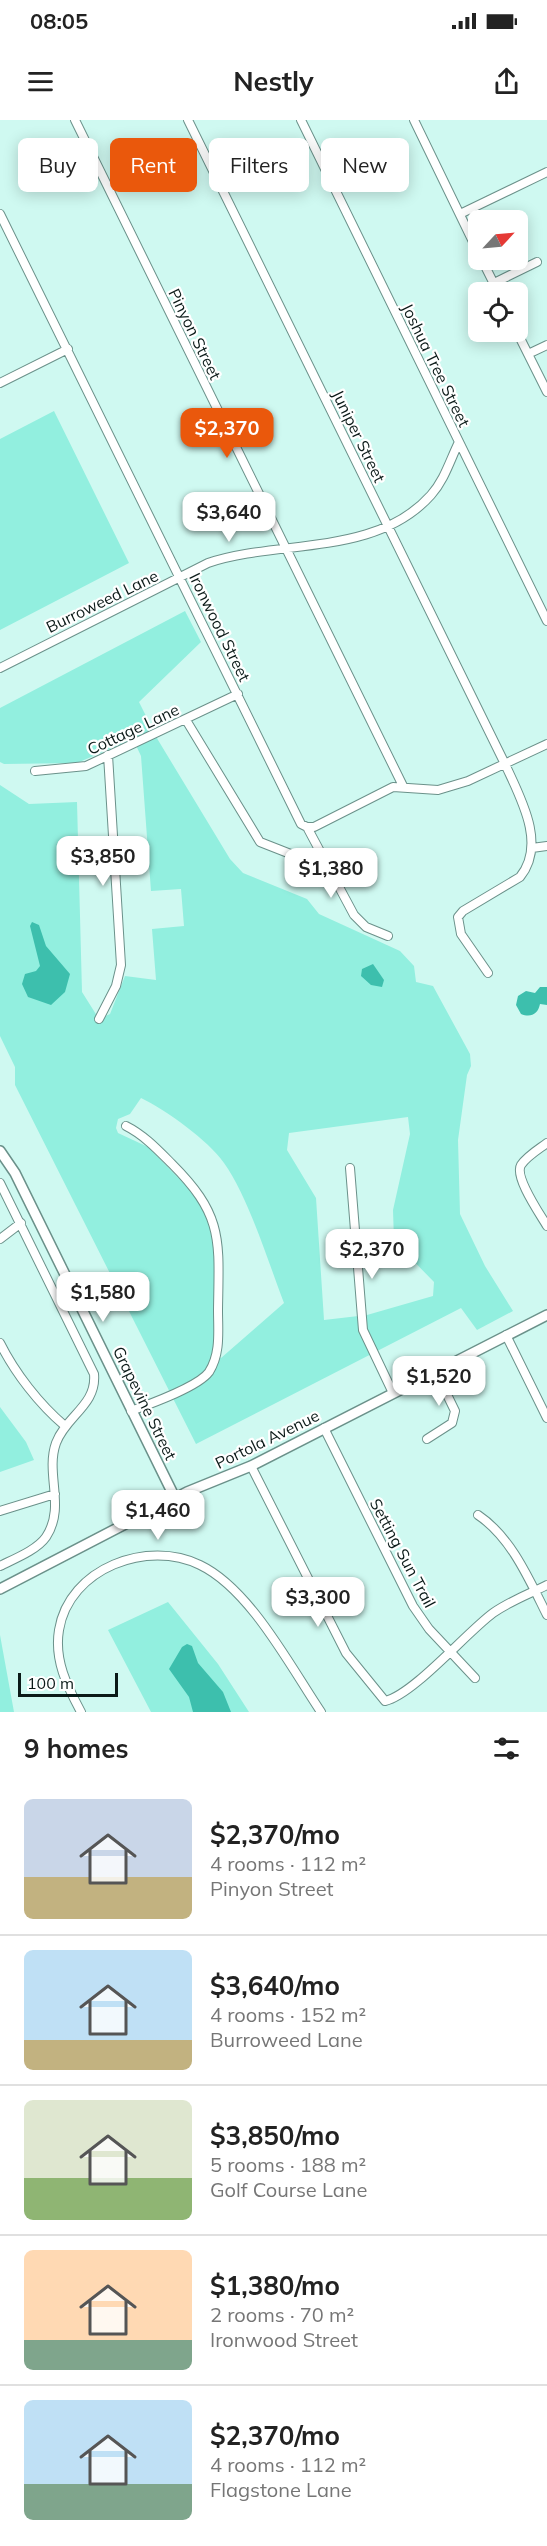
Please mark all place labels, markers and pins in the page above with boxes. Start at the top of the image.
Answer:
pin: $2,370 [178,408,276,459]
pin: $3,640 [180,492,278,543]
pin: $3,850 [54,836,152,887]
pin: $1,380 [282,848,380,899]
pin: $2,370 [323,1229,421,1280]
pin: $1,580 [54,1272,152,1323]
pin: $1,520 [390,1356,488,1407]
pin: $1,460 [109,1490,207,1541]
pin: $3,300 [269,1577,367,1628]

